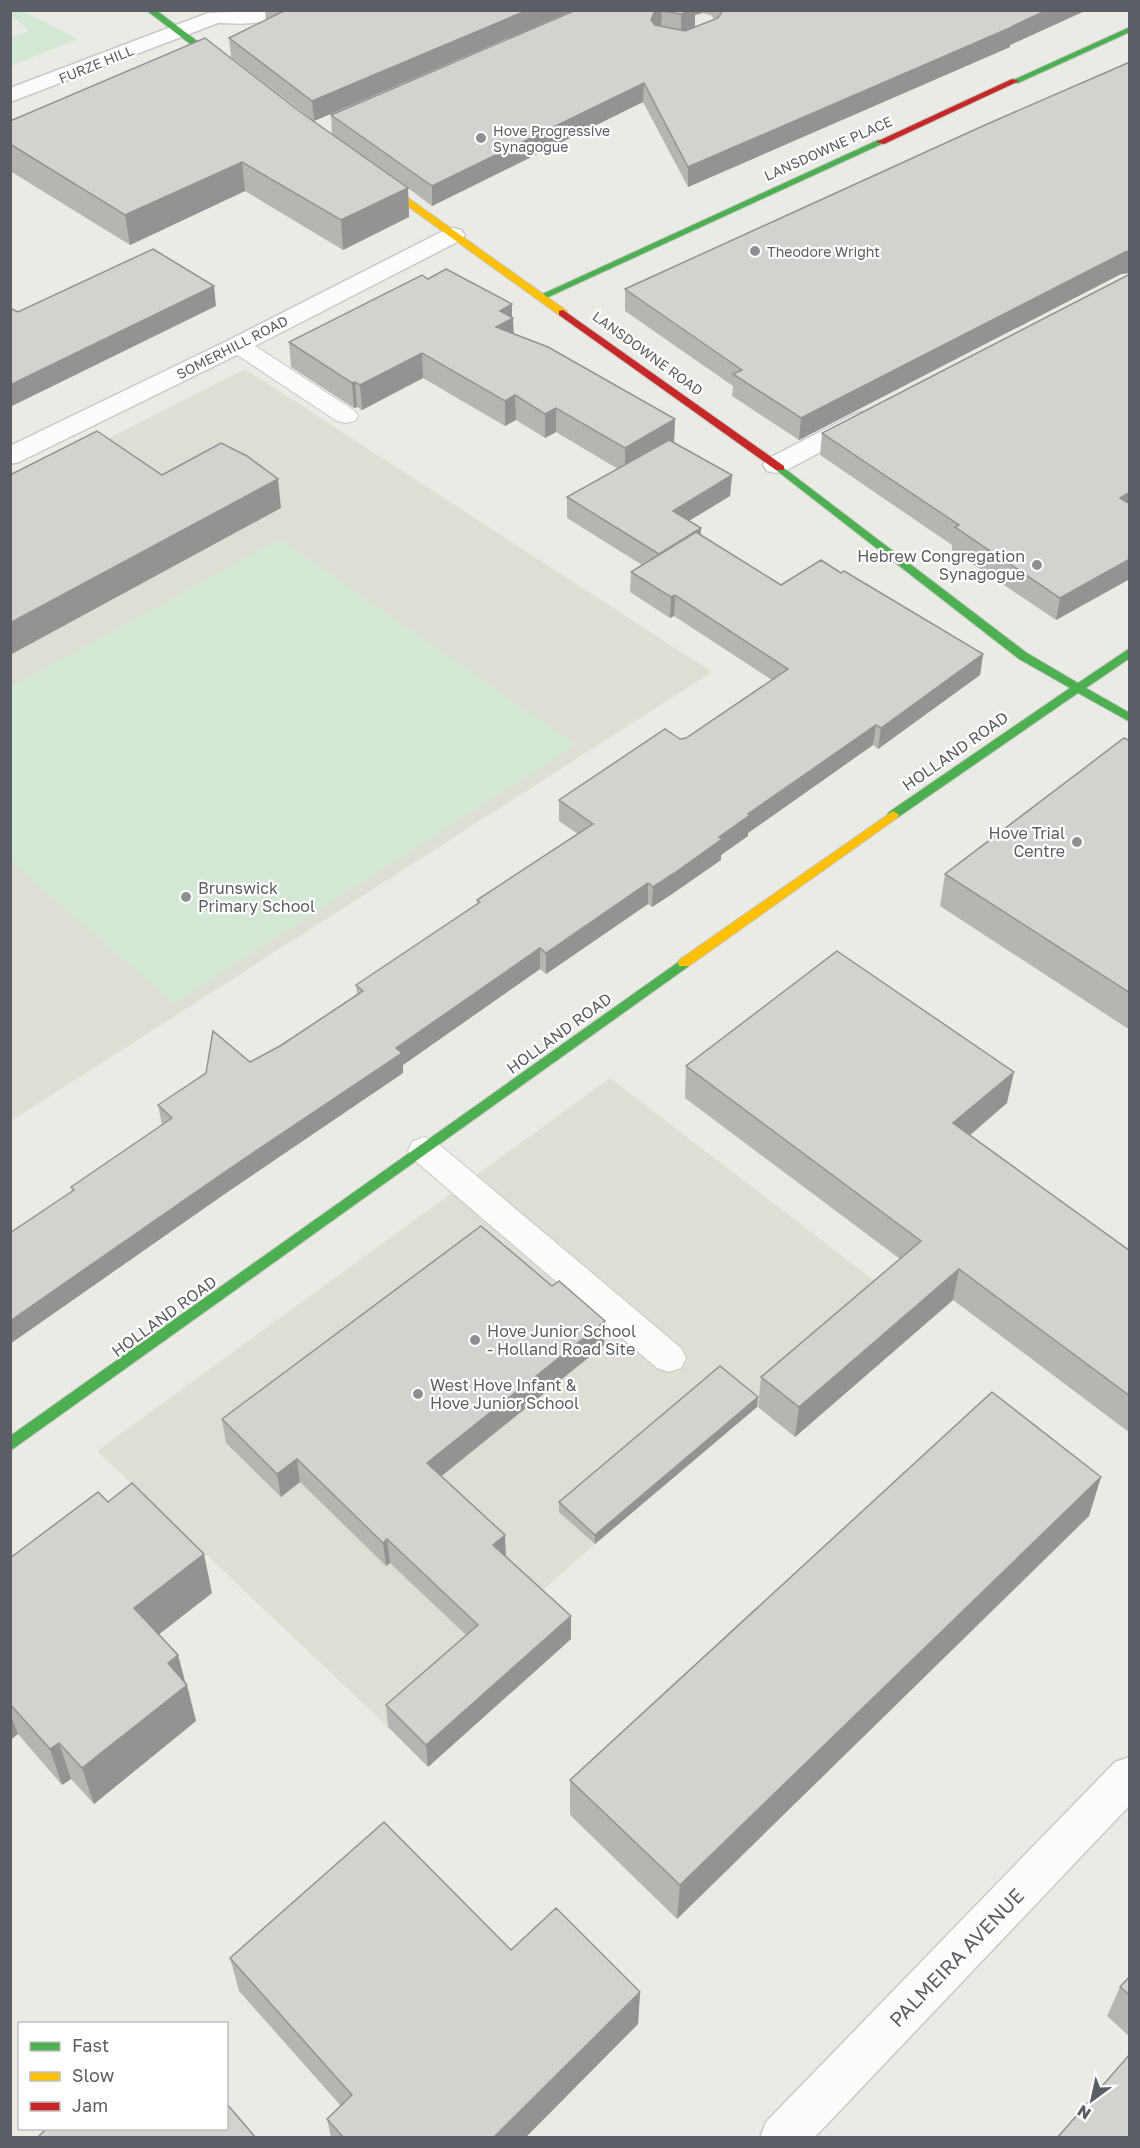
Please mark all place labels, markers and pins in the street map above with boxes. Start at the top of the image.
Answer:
place label: Hove Progressive Synagogue [493,122,610,155]
marker: Hove Progressive Synagogue [474,131,488,145]
place label: Theodore Wright [767,243,880,260]
marker: Theodore Wright [748,244,762,258]
place label: Hebrew Congregation Synagogue [857,546,1025,584]
marker: Hebrew Congregation Synagogue [1030,558,1044,572]
place label: Hove Trial Centre [988,823,1065,861]
marker: Hove Trial Centre [1070,835,1084,849]
place label: Brunswick Primary School [198,878,315,916]
marker: Brunswick Primary School [179,890,193,904]
place label: Hove Junior School - Holland Road Site [487,1321,636,1359]
marker: Hove Junior School - Holland Road Site [468,1333,482,1347]
place label: West Hove Infant & Hove Junior School [430,1375,579,1413]
marker: West Hove Infant & Hove Junior School [411,1387,425,1401]

